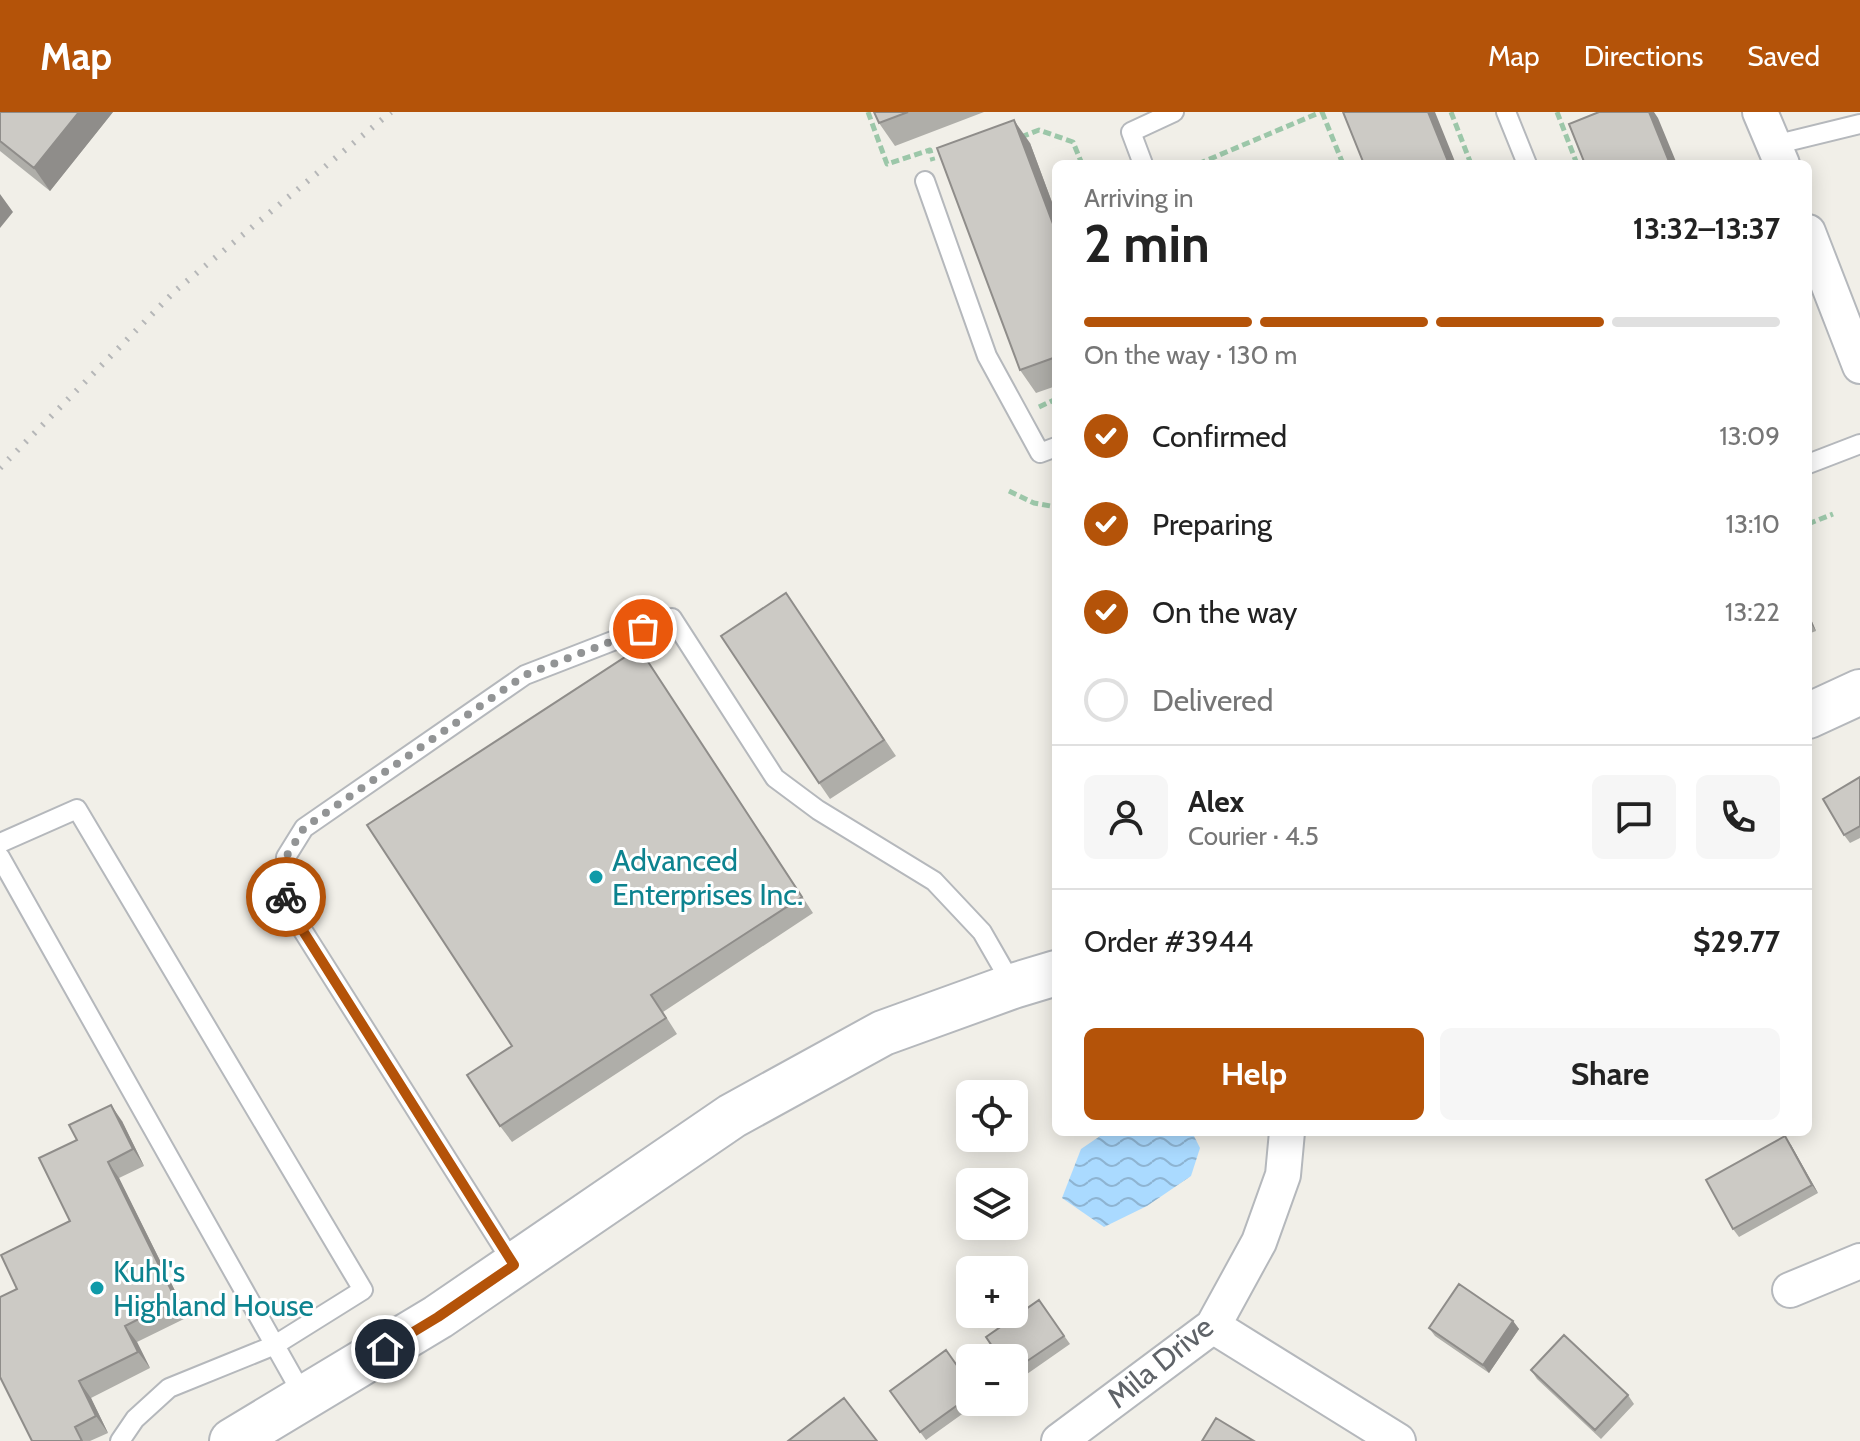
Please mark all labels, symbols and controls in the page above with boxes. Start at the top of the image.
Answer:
text: Map [40,33,112,80]
text: Map [1488,39,1540,73]
text: Directions [1584,39,1703,73]
text: Saved [1747,39,1820,73]
text: Arriving in [1084,182,1194,214]
text: 13:32–13:37 [1633,210,1780,247]
text: 2 min [1084,212,1210,275]
text: On the way · 130 m [1084,339,1297,371]
icon: check [1084,414,1128,458]
text: Confirmed [1152,418,1287,455]
text: 13:09 [1719,420,1780,452]
icon: check [1084,502,1128,546]
text: Preparing [1152,506,1272,543]
text: 13:10 [1725,508,1780,540]
icon: check [1084,590,1128,634]
text: On the way [1152,594,1297,631]
pin [609,595,677,663]
text: 13:22 [1725,596,1780,628]
icon: bag [621,607,665,651]
text: Delivered [1152,682,1273,719]
button: person [1084,775,1168,859]
button: chat [1592,775,1676,859]
button: phone [1696,775,1780,859]
text: Alex [1188,783,1244,820]
text: Courier · 4.5 [1188,820,1319,852]
place label: Advanced Enterprises Inc. [612,842,803,913]
courier [246,857,326,937]
marker: Advanced Enterprises Inc. [587,868,605,886]
icon: bike [264,875,308,919]
text: Order #3944 [1084,923,1253,960]
text: $29.77 [1693,923,1780,960]
button: Help [1084,1028,1424,1120]
button: Share [1440,1028,1780,1120]
map controls [956,1080,1028,1416]
button: locate [956,1080,1028,1152]
button: layers [956,1168,1028,1240]
place label: Kuhl's Highland House [113,1253,314,1324]
button: + [956,1256,1028,1328]
marker: Kuhl's Highland House [88,1279,106,1297]
street label: Mila Drive [1099,1308,1221,1416]
pin [351,1315,419,1383]
icon: home [363,1327,407,1371]
button: − [956,1344,1028,1416]

